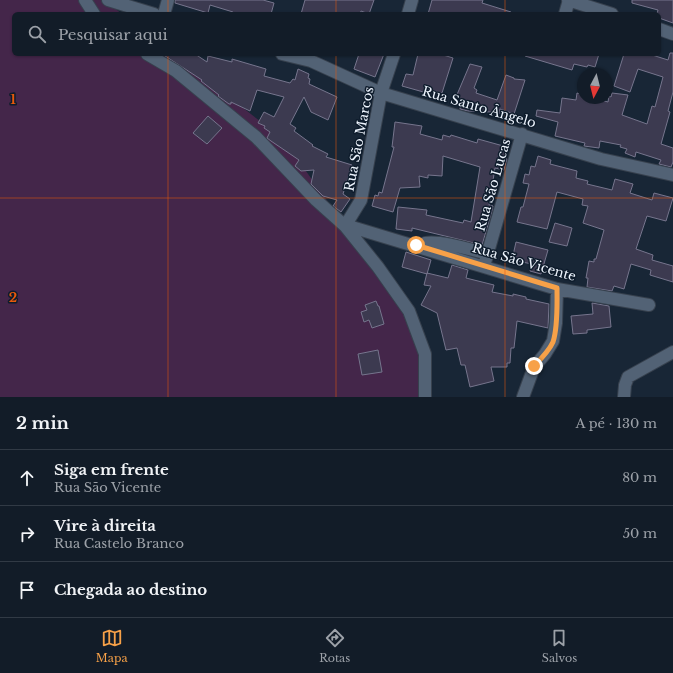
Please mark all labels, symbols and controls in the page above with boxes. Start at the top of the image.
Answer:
search box [12,12,661,56]
icon: search [26,23,48,45]
text: Pesquisar aqui [58,25,168,44]
north arrow [577,68,613,104]
street label: Rua Santo Ângelo [420,83,538,131]
street label: Rua São Marcos [341,85,378,193]
text: 1 [10,91,16,108]
street label: Rua São Lucas [472,137,514,233]
route start [407,236,425,254]
street label: Rua São Vicente [470,239,578,285]
text: 2 [9,289,17,306]
route end [525,357,543,375]
text: 2 min [16,413,69,434]
text: A pé · 130 m [576,415,657,432]
text: Siga em frente [54,460,169,479]
icon: ahead [16,467,38,489]
text: 80 m [622,469,657,486]
text: Rua São Vicente [54,479,161,496]
text: Vire à direita [54,516,156,535]
icon: right [16,523,38,545]
text: 50 m [623,525,657,542]
text: Rua Castelo Branco [54,535,184,552]
icon: arrive [16,579,38,601]
text: Chegada ao destino [54,580,207,599]
tab: Mapa [96,627,127,665]
tab: Rotas [319,627,350,665]
tab: Salvos [542,627,577,665]

